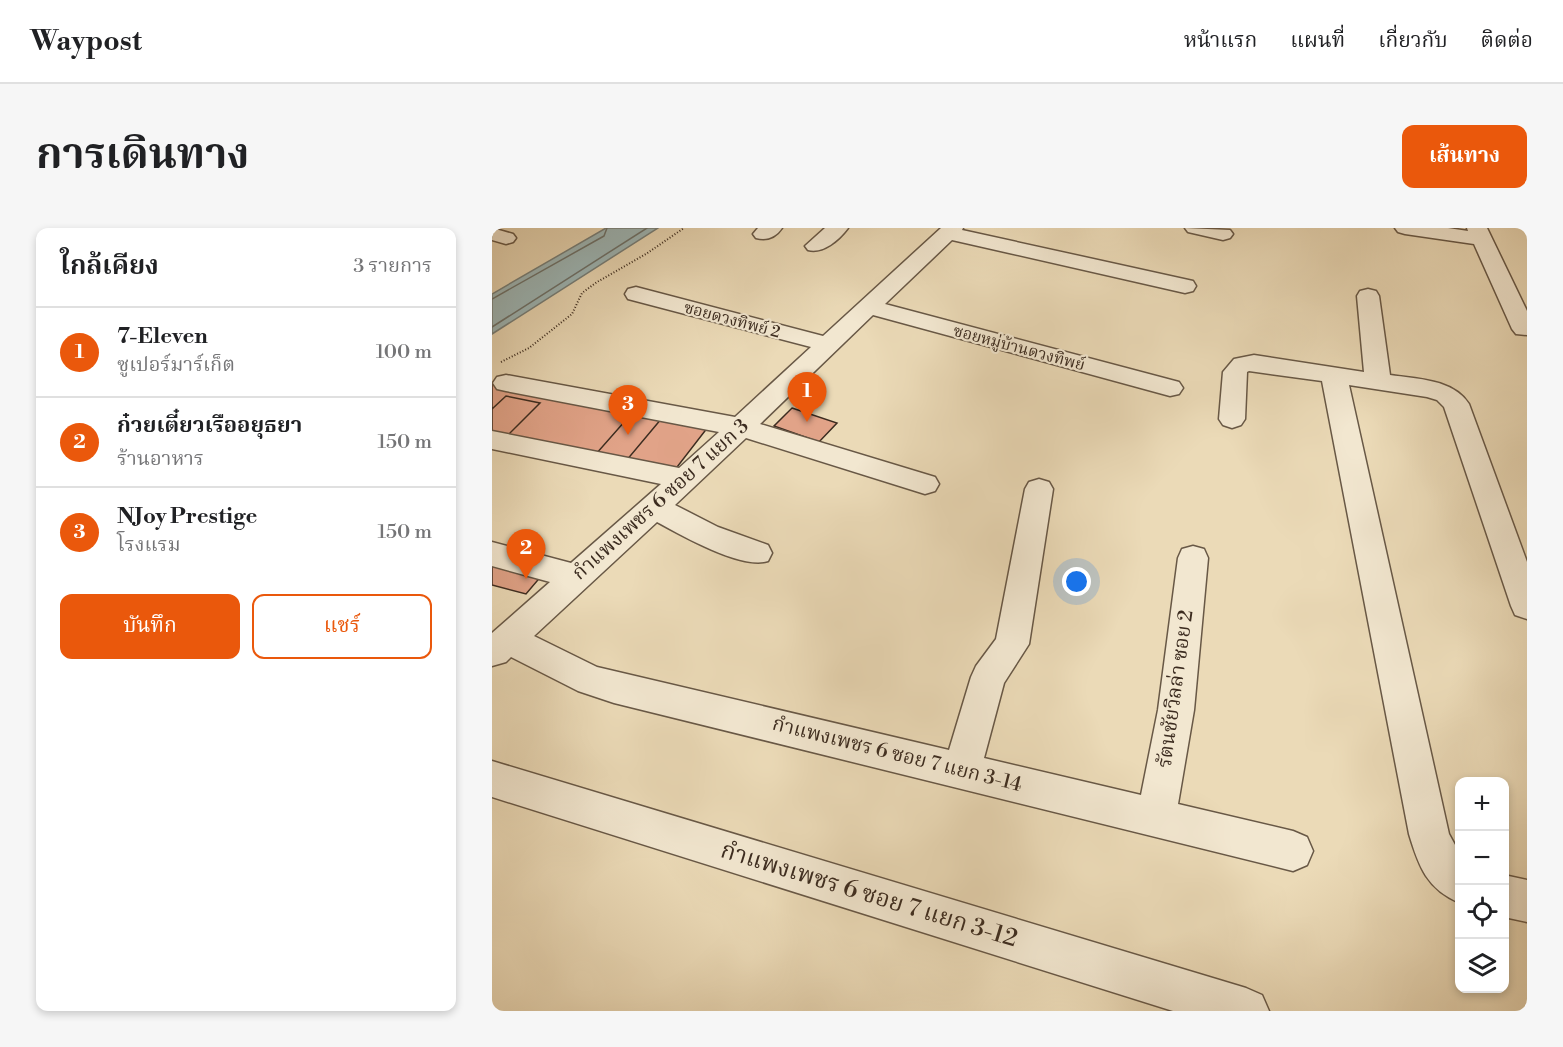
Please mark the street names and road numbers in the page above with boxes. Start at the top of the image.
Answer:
street label: ซอยดวงทิพย์ 2 [682,298,782,342]
street label: ซอยหมู่บ้านดวงทิพย์ [951,321,1087,375]
street label: กำแพงเพชร 6 ซอย 7 แยก 3 [568,414,754,586]
street label: รัตนชัยวิลล่า ซอย 2 [1153,609,1199,769]
street label: กำแพงเพชร 6 ซอย 7 แยก 3-14 [769,712,1025,798]
street label: กำแพงเพชร 6 ซอย 7 แยก 3-12 [717,836,1021,954]

